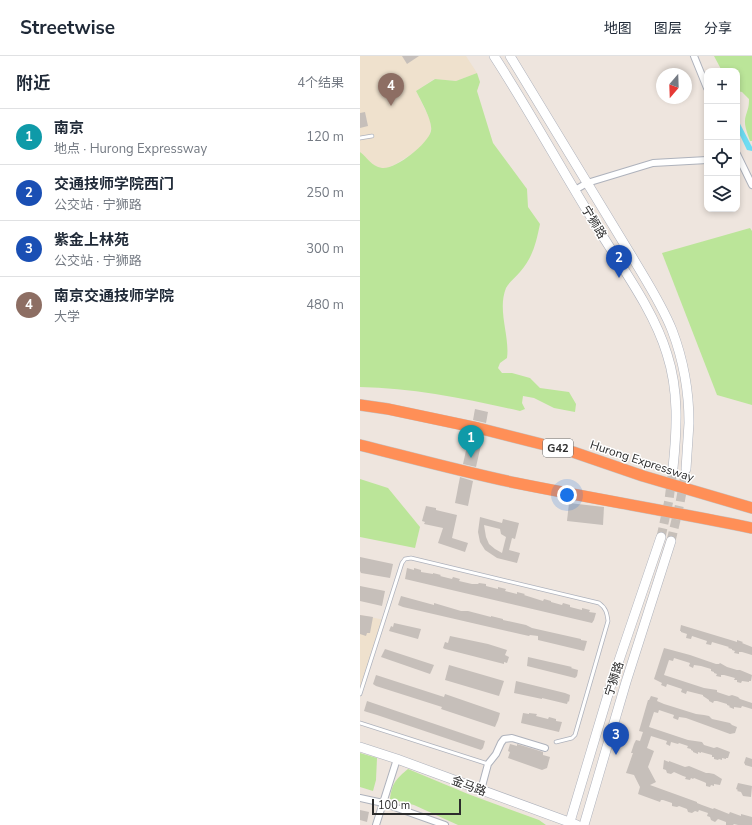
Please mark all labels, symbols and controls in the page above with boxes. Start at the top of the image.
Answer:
text: Streetwise [20,15,115,41]
text: 地图 [604,19,632,38]
text: 图层 [654,19,682,38]
text: 分享 [704,19,732,38]
north arrow [656,68,692,104]
map controls [704,68,740,212]
button: + [704,68,740,104]
text: 附近 [16,72,50,95]
pin: 4 [378,73,404,106]
text: 4个结果 [297,74,344,92]
button: − [704,104,740,140]
text: 南京 [54,118,84,138]
text: 1 [25,128,33,146]
text: 120 m [306,128,344,146]
text: 地点 · Hurong Expressway [54,140,207,158]
button: locate [704,140,740,176]
text: 交通技师学院西门 [54,174,174,194]
button: layers [704,176,740,212]
text: 2 [25,184,33,202]
text: 250 m [306,184,344,202]
text: 公交站 · 宁狮路 [54,196,142,214]
street label: 宁狮路 [578,202,610,242]
text: 紫金上林苑 [54,230,129,250]
text: 3 [25,240,33,258]
text: 300 m [306,240,344,258]
pin: 2 [606,245,632,278]
text: 公交站 · 宁狮路 [54,252,142,270]
text: 南京交通技师学院 [54,286,174,306]
text: 4 [25,296,33,314]
text: 480 m [306,296,344,314]
text: 大学 [54,308,80,326]
pin: 1 [458,425,484,458]
street label: Hurong Expressway [588,437,697,486]
road number: G42 [543,439,573,457]
your location [557,485,577,505]
street label: 宁狮路 [601,659,627,699]
pin: 3 [603,722,629,755]
street label: 金马路 [449,772,489,800]
scale bar [372,797,461,816]
text: 100 m [378,798,410,813]

